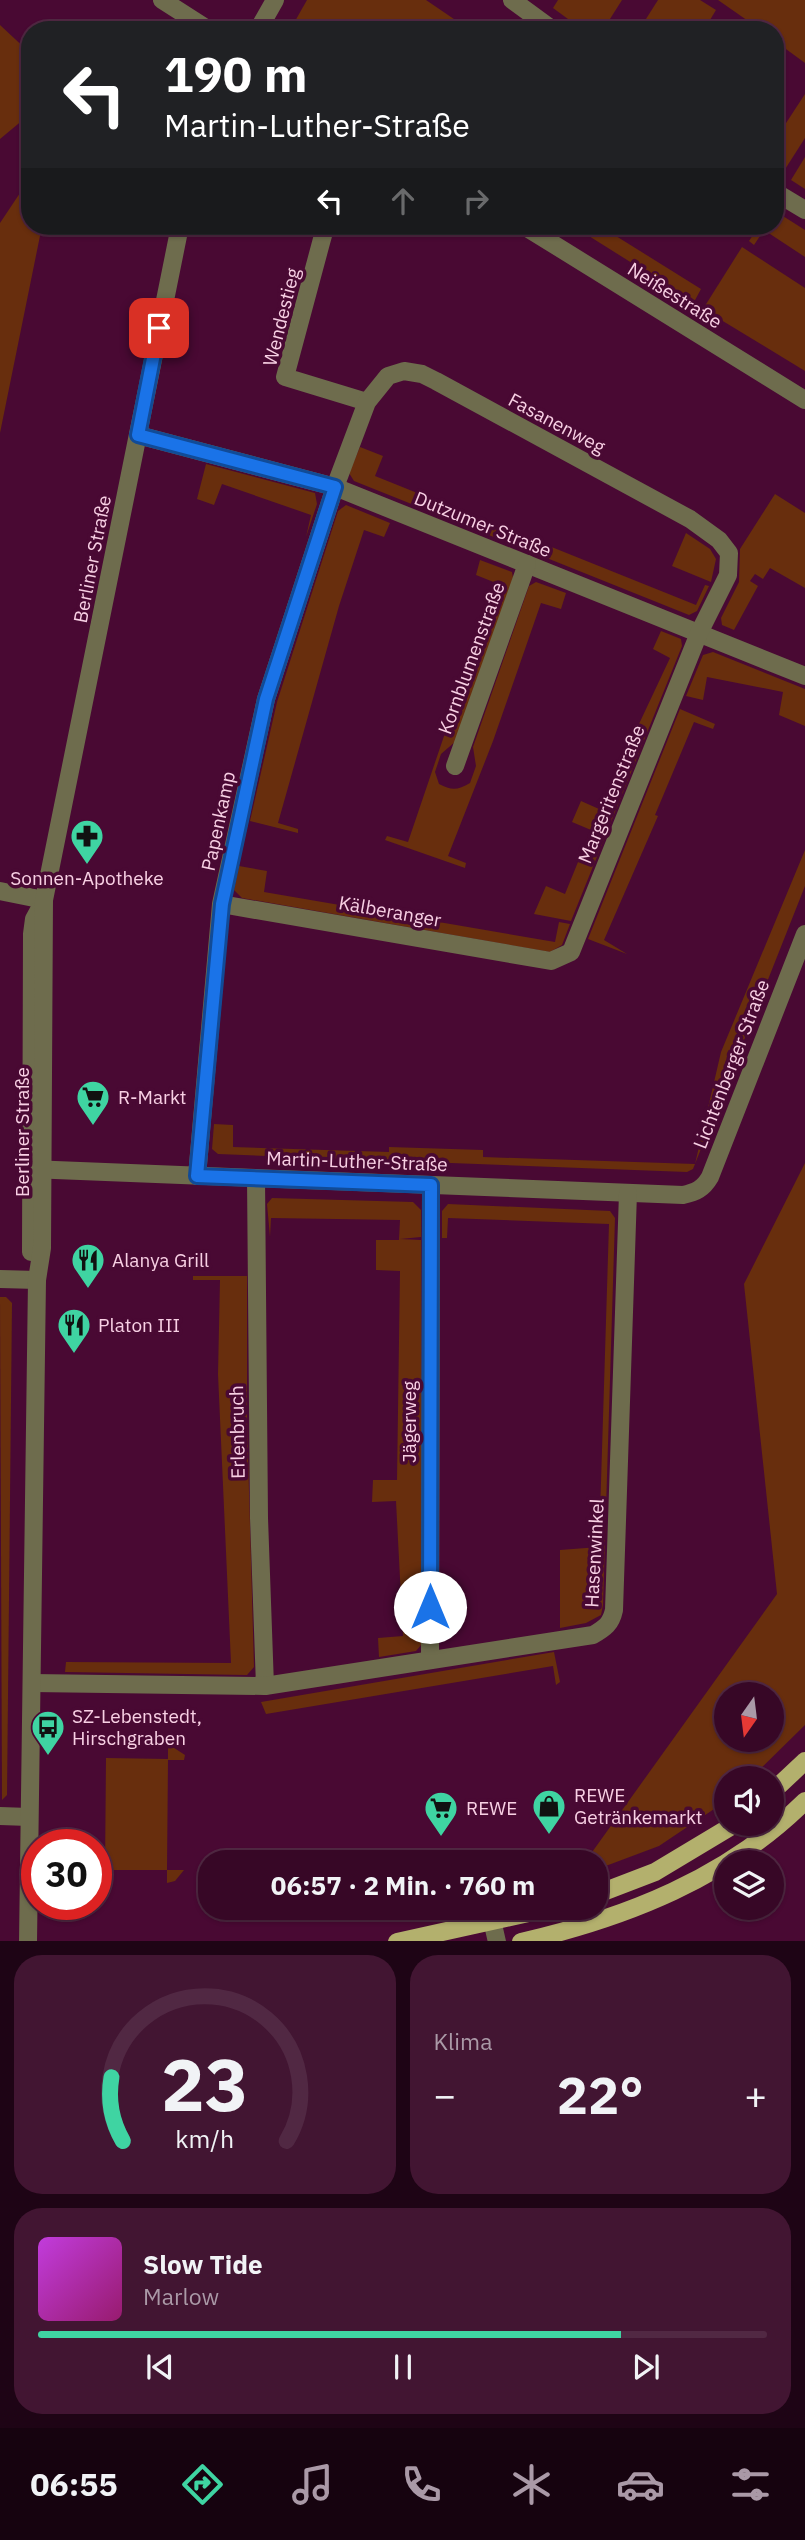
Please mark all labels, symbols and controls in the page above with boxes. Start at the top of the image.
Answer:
text: 190 m [164,42,308,105]
icon: left [49,49,140,140]
text: Martin-Luther-Straße [164,104,470,146]
icon: left [311,182,349,220]
icon: ahead [384,182,422,220]
icon: right [457,182,495,220]
street label: Neißestraße [623,257,727,333]
street label: Wendestieg [257,265,305,369]
pin [129,298,189,358]
icon: arrive [140,309,178,347]
street label: Fasanenweg [504,387,610,459]
street label: Dutzumer Straße [411,486,555,562]
street label: Berliner Straße [68,493,116,625]
street label: Kornblumenstraße [432,579,510,737]
street label: Margeritenstraße [572,721,650,867]
street label: Papenkamp [196,769,240,873]
pharmacy icon: Sonnen-Apotheke [68,817,106,866]
place label: Sonnen-Apotheke [10,866,164,890]
street label: Kälberanger [337,890,443,932]
street label: Lichtenberger Straße [688,976,774,1152]
street label: Berliner Straße [10,1067,34,1197]
supermarket icon: R-Markt [74,1078,112,1127]
place label: R-Markt [118,1085,187,1109]
street label: Martin-Luther-Straße [266,1146,448,1176]
restaurant icon: Alanya Grill [69,1241,107,1290]
place label: Alanya Grill [112,1248,209,1272]
restaurant icon: Platon III [55,1306,93,1355]
place label: Platon III [98,1313,180,1337]
street label: Jägerweg [397,1381,421,1463]
street label: Erlenbruch [224,1385,250,1479]
street label: Hasenwinkel [579,1498,609,1608]
position arrow [393,1570,467,1644]
north arrow [714,1682,784,1752]
map controls [714,1682,784,1920]
place label: SZ-Lebenstedt, Hirschgraben [72,1704,202,1750]
bus stop icon: SZ-Lebenstedt, Hirschgraben [29,1708,67,1757]
button: sound [714,1766,784,1836]
place label: REWE Getränkemarkt [574,1783,702,1829]
shop icon: REWE Getränkemarkt [530,1787,568,1836]
supermarket icon: REWE [422,1789,460,1838]
place label: REWE [466,1796,517,1820]
speed limit sign: 30 [21,1829,112,1920]
button: layers [714,1850,784,1920]
text: 06:57 · 2 Min. · 760 m [271,1868,535,1902]
text: Klima [434,2026,492,2056]
text: 23 [161,2036,248,2131]
text: 22° [557,2061,644,2128]
text: − [434,2070,456,2119]
text: + [744,2070,767,2119]
text: km/h [175,2121,234,2154]
text: Slow Tide [143,2247,263,2281]
text: Marlow [143,2281,219,2311]
icon: previous [141,2348,179,2386]
icon: pause [384,2348,422,2386]
icon: next [627,2348,665,2386]
icon: directions [178,2460,227,2509]
icon: music [288,2460,337,2509]
icon: phone [397,2460,446,2509]
icon: climate [507,2460,556,2509]
icon: car [616,2460,665,2509]
icon: filters [726,2460,775,2509]
text: 06:55 [30,2463,118,2505]

